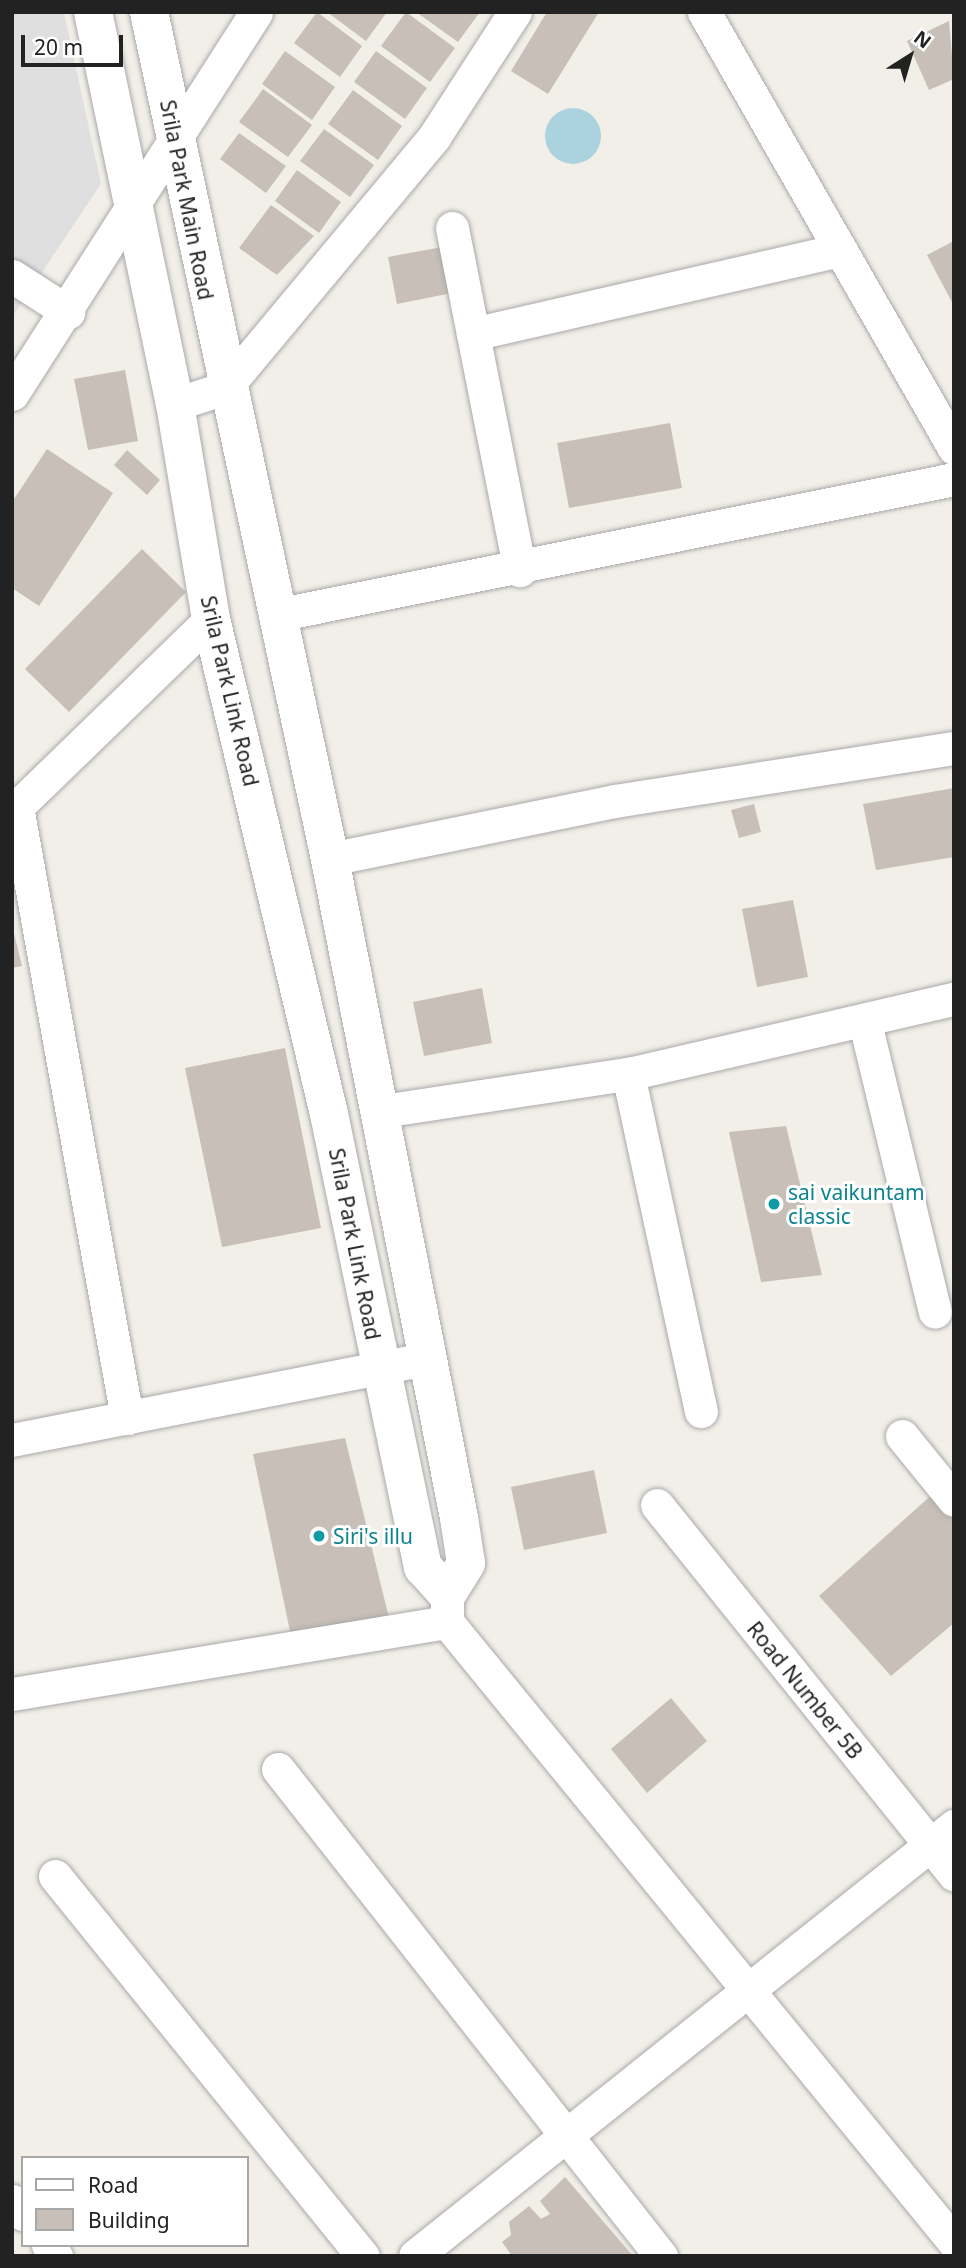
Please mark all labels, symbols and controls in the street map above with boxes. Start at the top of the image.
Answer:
scale bar [24,21,126,65]
north arrow [875,21,945,91]
text: N [909,24,937,54]
text: 20 m [34,33,83,61]
street label: Srila Park Main Road [155,98,219,302]
street label: Srila Park Link Road [196,593,264,789]
street label: Srila Park Link Road [324,1146,386,1342]
place label: sai vaikuntam classic [788,1179,925,1229]
marker: sai vaikuntam classic [766,1196,782,1212]
place label: Siri's illu [333,1523,413,1549]
marker: Siri's illu [311,1528,327,1544]
street label: Road Number 5B [742,1616,868,1764]
legend [21,2156,248,2247]
text: Road [88,2171,138,2199]
text: Building [88,2206,170,2234]

